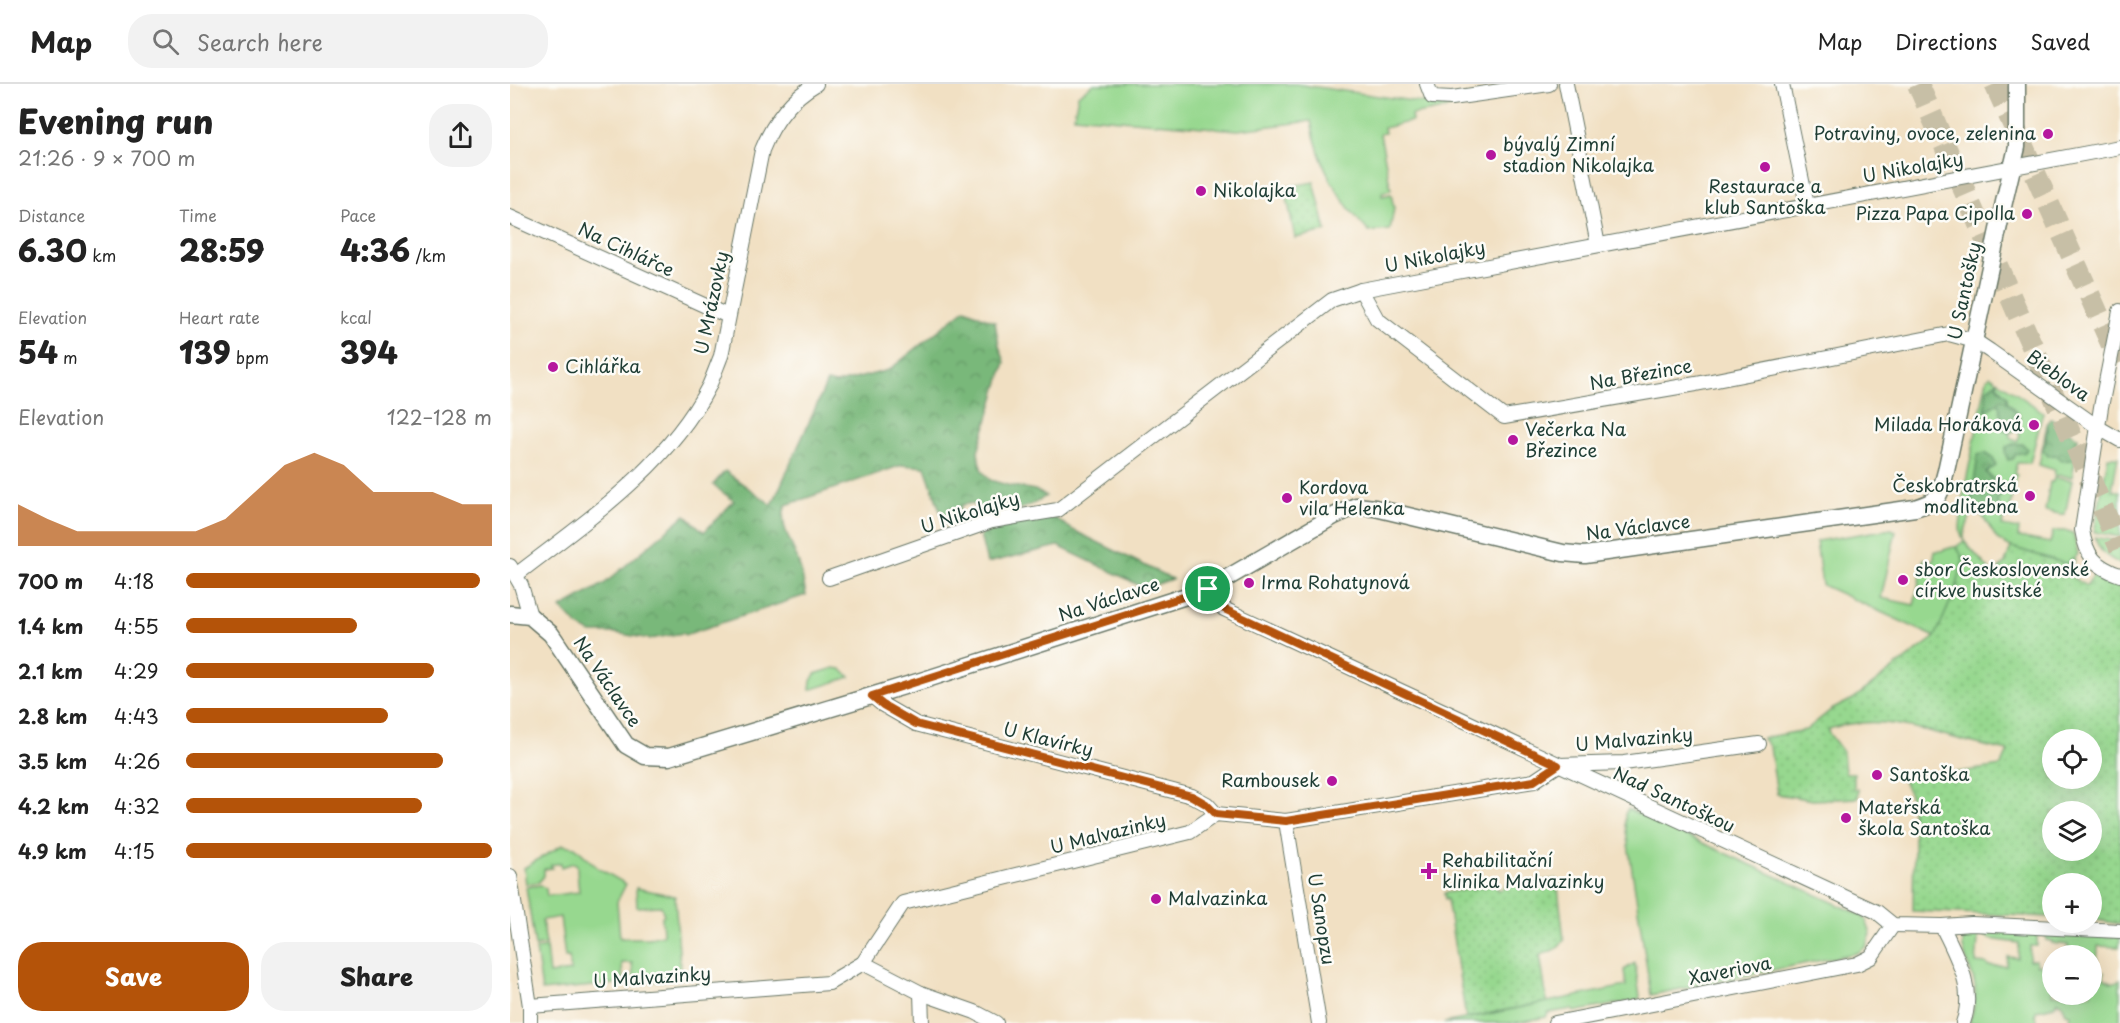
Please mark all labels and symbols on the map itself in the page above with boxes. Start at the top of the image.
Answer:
place label: Potraviny, ovoce, zelenina [1813,119,2037,146]
marker: Potraviny, ovoce, zelenina [2041,127,2055,141]
place label: bývalý Zimní stadion Nikolajka [1503,130,1655,178]
street label: U Nikolajky [1860,144,1965,189]
marker: bývalý Zimní stadion Nikolajka [1484,148,1498,162]
marker: Restaurace a klub Santoška [1758,160,1772,174]
place label: Restaurace a klub Santoška [1704,172,1827,220]
place label: Nikolajka [1213,176,1297,203]
marker: Nikolajka [1194,184,1208,198]
place label: Pizza Papa Cipolla [1856,199,2016,226]
marker: Pizza Papa Cipolla [2020,207,2034,221]
street label: Na Cihlářce [574,215,679,283]
street label: U Nikolajky [1382,233,1487,279]
street label: U Santošky [1940,239,1987,342]
street label: U Mrázovky [686,248,735,357]
street label: Bieblova [2022,343,2096,407]
street label: Na Březince [1587,351,1694,396]
place label: Cihlářka [565,352,641,379]
marker: Cihlářka [546,360,560,374]
place label: Milada Horáková [1874,410,2022,437]
place label: Večerka Na Březince [1525,415,1627,463]
marker: Milada Horáková [2027,418,2041,432]
marker: Večerka Na Březince [1506,433,1520,447]
place label: Českobratrská modlitebna [1892,471,2019,519]
place label: Kordova vila Helenka [1299,473,1405,521]
street label: U Nikolajky [917,484,1022,539]
marker: Českobratrská modlitebna [2023,489,2037,503]
marker: Kordova vila Helenka [1280,491,1294,505]
street label: Na Václavce [1584,507,1691,546]
place label: sbor Československé církve husitské [1915,555,2089,603]
pin [1182,563,1233,614]
place label: Irma Rohatynová [1261,568,1410,595]
street label: Na Václavce [1055,570,1162,628]
marker: sbor Československé církve husitské [1896,573,1910,587]
marker: Irma Rohatynová [1242,576,1256,590]
street label: Na Václavce [568,630,649,732]
street label: U Klavírky [1000,714,1096,763]
street label: U Malvazinky [1574,720,1694,757]
street label: Nad Santoškou [1609,759,1740,839]
place label: Santoška [1889,760,1970,787]
place label: Rambousek [1221,766,1320,793]
marker: Santoška [1870,768,1884,782]
marker: Rambousek [1325,774,1339,788]
place label: Mateřská škola Santoška [1858,793,1991,841]
street label: U Malvazinky [1047,805,1168,860]
marker: Mateřská škola Santoška [1839,811,1853,825]
place label: Rehabilitační klinika Malvazinky [1442,846,1604,894]
marker: Rehabilitační klinika Malvazinky [1420,862,1438,880]
street label: U Sanopzu [1302,871,1343,967]
place label: Malvazinka [1168,884,1268,911]
marker: Malvazinka [1149,892,1163,906]
street label: Xaveriova [1686,948,1773,991]
street label: U Malvazinky [592,959,712,994]

